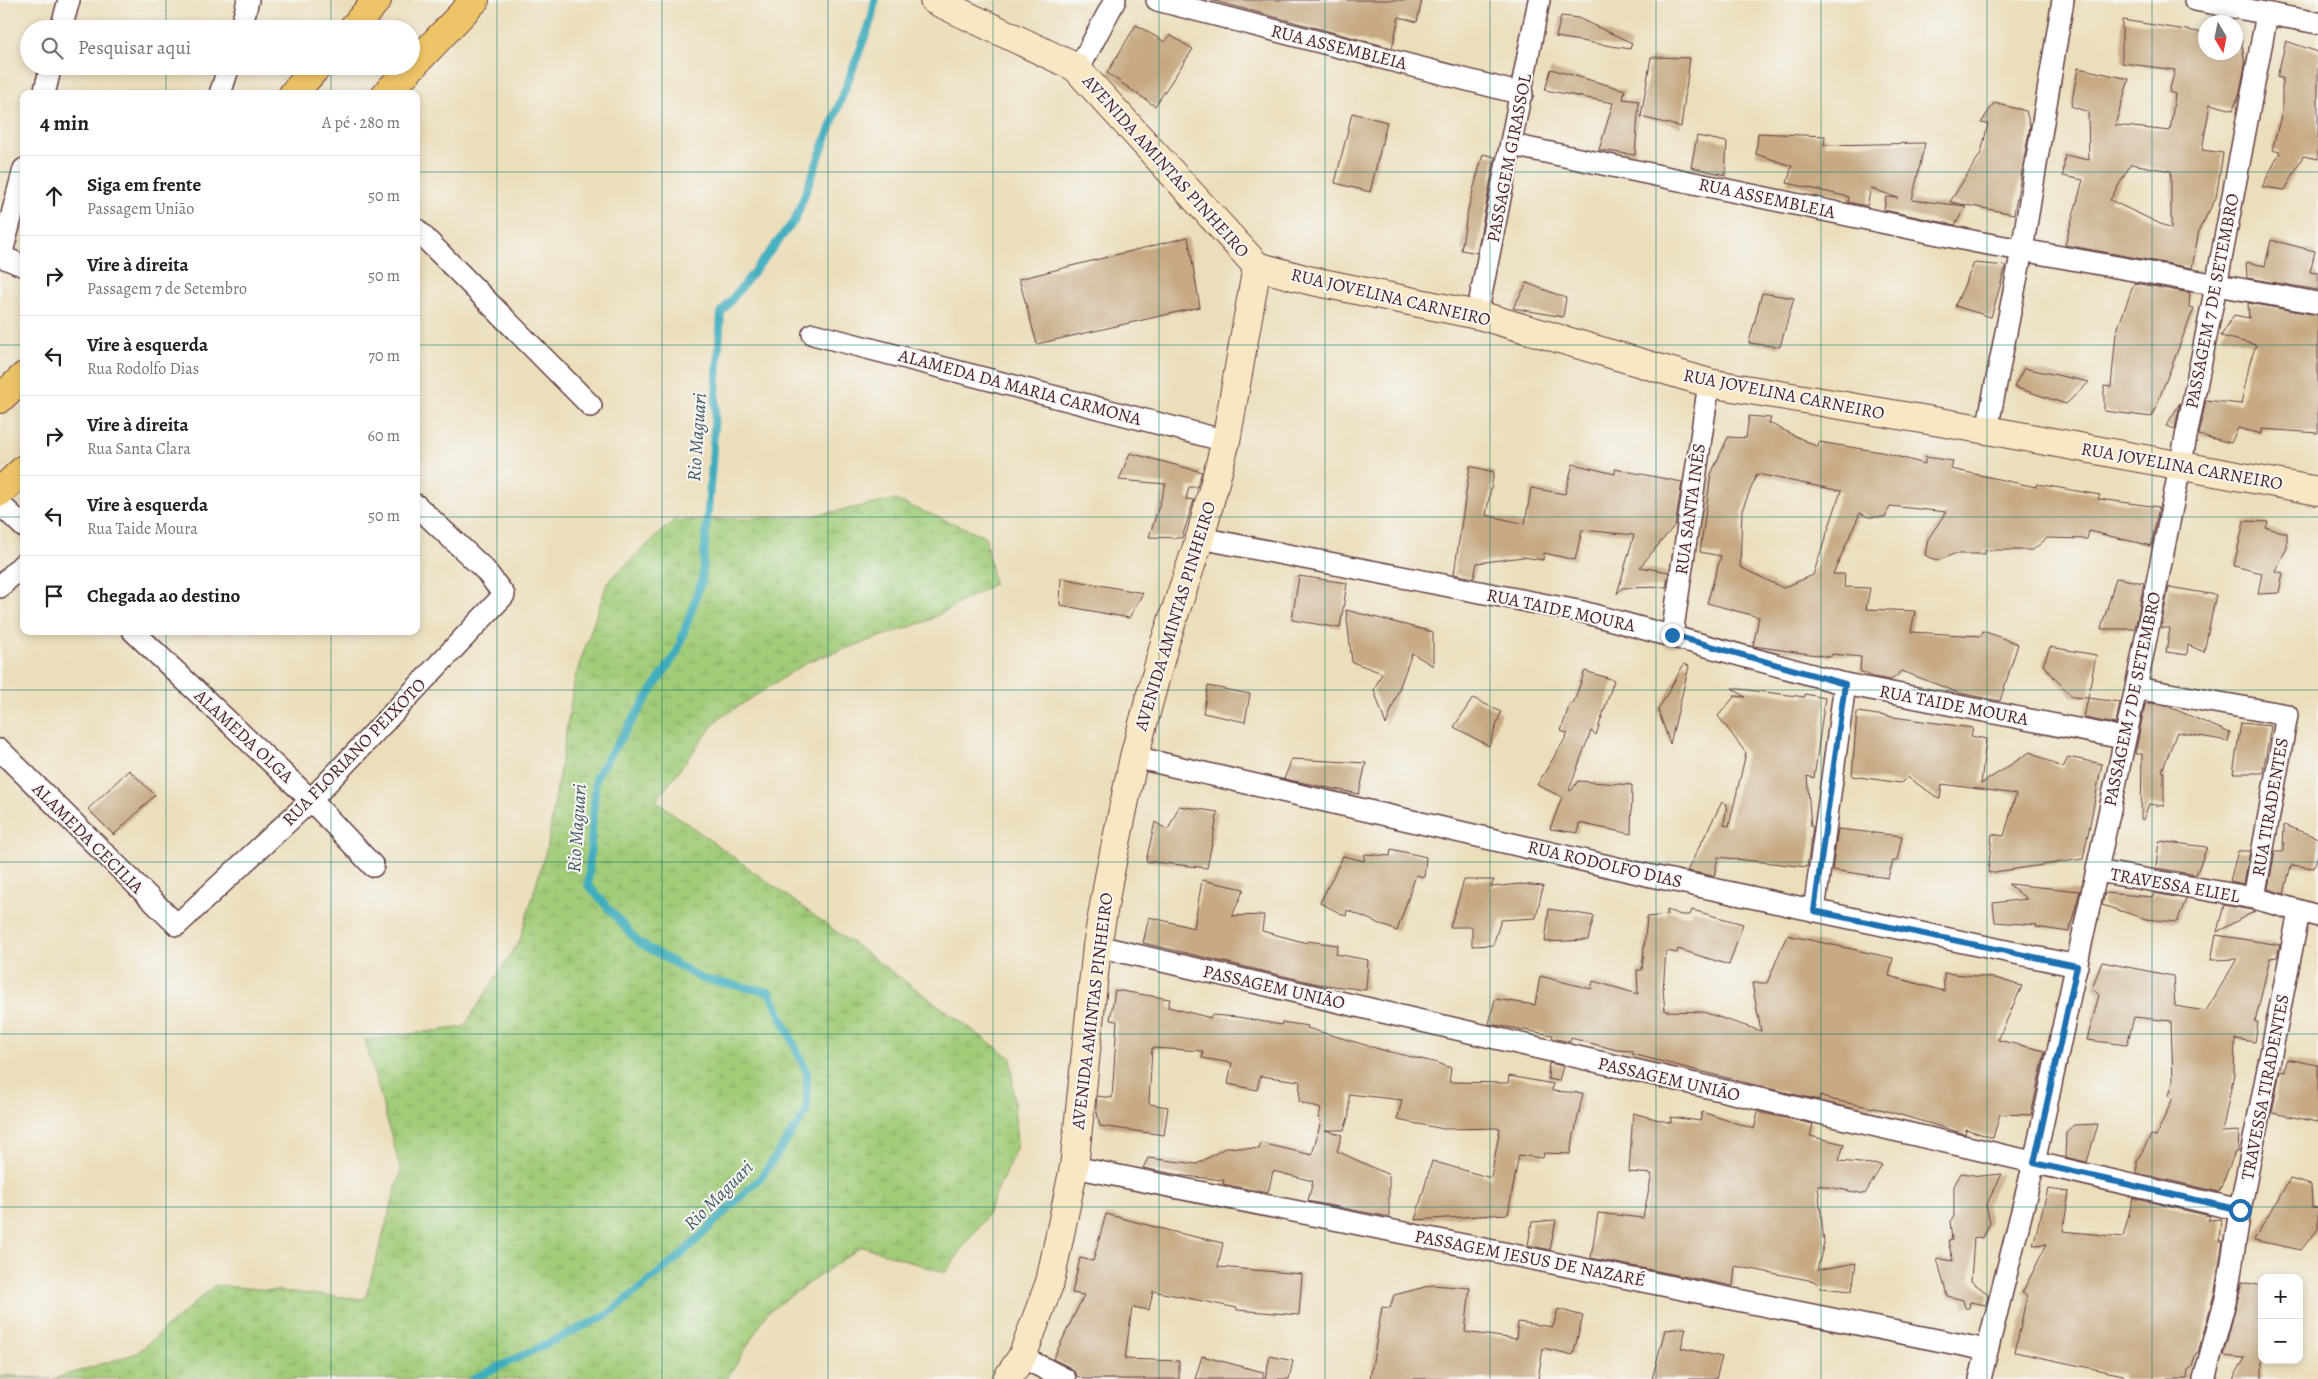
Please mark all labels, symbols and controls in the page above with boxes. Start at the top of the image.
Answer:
north arrow [2198,15,2243,60]
street label: RUA ASSEMBLEIA [1269,19,1410,76]
search box [20,20,420,75]
icon: search [38,34,66,62]
text: Pesquisar aqui [78,35,191,61]
street label: AVENIDA AMINTAS PINHEIRO [1077,69,1255,263]
street label: PASSAGEM GIRASSOL [1481,71,1537,244]
text: 4 min [40,109,89,137]
text: A pé · 280 m [322,112,400,134]
text: Siga em frente [87,172,201,198]
street label: RUA ASSEMBLEIA [1696,172,1838,224]
icon: ahead [40,182,68,210]
text: 50 m [368,185,400,207]
street label: PASSAGEM 7 DE SETEMBRO [2179,191,2245,411]
text: Passagem União [87,198,194,220]
text: Vire à direita [87,252,189,278]
icon: right [40,262,68,290]
street label: RUA JOVELINA CARNEIRO [1289,262,1493,332]
text: 50 m [368,265,400,287]
text: Passagem 7 de Setembro [87,278,247,300]
text: Vire à esquerda [87,332,208,358]
icon: left [40,342,68,370]
street label: ALAMEDA DA MARIA CARMONA [895,343,1144,431]
text: 70 m [368,345,400,367]
text: Rua Rodolfo Dias [87,358,199,380]
street label: RUA JOVELINA CARNEIRO [1681,363,1887,425]
water label: Rio Maguari [681,392,713,482]
text: Vire à direita [87,412,189,438]
icon: right [40,422,68,450]
text: 60 m [368,425,400,447]
street label: RUA JOVELINA CARNEIRO [2079,436,2285,496]
text: Rua Santa Clara [87,438,191,460]
street label: RUA SANTA INÊS [1669,442,1711,576]
text: Vire à esquerda [87,492,208,518]
street label: AVENIDA AMINTAS PINHEIRO [1128,498,1221,735]
icon: left [40,502,68,530]
text: 50 m [368,505,400,527]
text: Rua Taide Moura [87,518,198,540]
icon: arrive [40,582,68,610]
text: Chegada ao destino [87,583,240,609]
street label: RUA TAIDE MOURA [1484,583,1638,638]
street label: PASSAGEM 7 DE SETEMBRO [2098,590,2166,808]
route end [1661,624,1684,647]
street label: RUA FLORIANO PEIXOTO [277,673,431,831]
street label: RUA TAIDE MOURA [1877,679,2031,731]
street label: ALAMEDA OLGA [189,683,299,788]
street label: RUA TIRADENTES [2246,736,2294,878]
street label: ALAMEDA CECILIA [26,776,149,899]
water label: Rio Maguari [561,783,593,873]
street label: RUA RODOLFO DIAS [1525,835,1685,893]
street label: TRAVESSA ELIEL [2108,862,2242,908]
street label: AVENIDA AMINTAS PINHEIRO [1065,891,1118,1132]
street label: PASSAGEM UNIÃO [1201,959,1347,1015]
street label: TRAVESSA TIRADENTES [2235,992,2295,1182]
street label: PASSAGEM UNIÃO [1596,1051,1742,1107]
water label: Rio Maguari [678,1155,759,1236]
route start [2229,1199,2252,1222]
street label: PASSAGEM JESUS DE NAZARÉ [1413,1224,1647,1292]
map controls [2258,1274,2303,1364]
button: + [2258,1274,2303,1319]
button: − [2258,1319,2303,1364]

